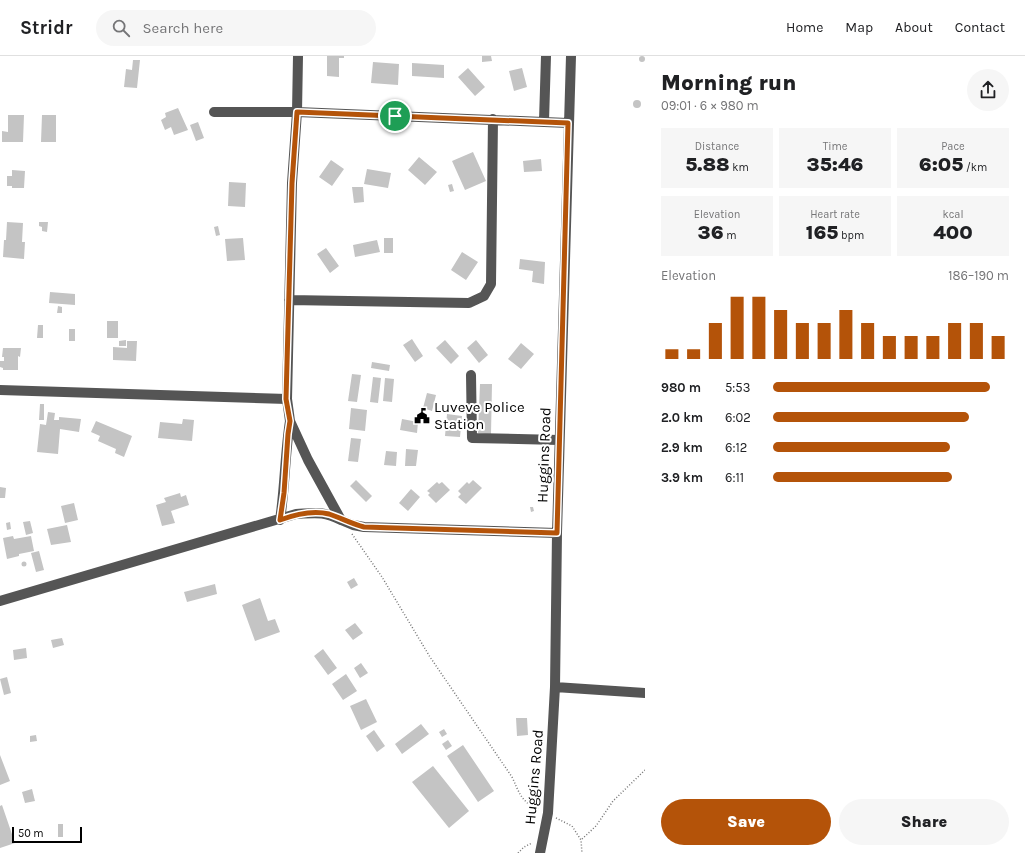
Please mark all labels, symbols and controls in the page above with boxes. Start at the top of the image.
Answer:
search box [96,10,376,46]
text: Stridr [20,17,72,39]
icon: search [110,17,132,39]
text: Search here [142,19,223,37]
text: Home [786,19,823,36]
text: Map [845,19,873,36]
text: About [895,19,933,36]
text: Contact [955,19,1005,36]
button: share [967,69,1009,111]
text: Morning run [661,70,796,96]
text: 09:01 · 6 × 980 m [661,98,759,113]
pin [378,99,412,133]
icon: arrive [384,105,406,127]
text: Distance [695,140,739,153]
text: Time [823,140,847,153]
text: Pace [941,140,965,153]
text: 5.88 [685,153,730,176]
text: 35:46 [807,153,863,176]
text: 6:05 [919,153,963,176]
text: km [730,161,749,174]
text: /km [963,161,987,174]
text: Elevation [694,208,740,221]
text: Heart rate [810,208,860,221]
text: kcal [942,208,964,221]
text: 36 [698,221,724,244]
text: 165 [806,221,838,244]
text: 400 [933,221,973,244]
text: m [724,229,736,242]
text: bpm [838,229,864,242]
text: Elevation [661,268,716,283]
text: 186–190 m [948,268,1009,283]
text: 980 m [661,380,701,395]
text: 5:53 [725,380,750,395]
place label: Luveve Police Station [434,398,525,433]
public building icon: Luveve Police Station [413,407,431,425]
street label: Huggins Road [533,407,555,503]
text: 2.0 km [661,410,703,425]
text: 6:02 [725,410,751,425]
text: 2.9 km [661,440,703,455]
text: 6:12 [725,440,747,455]
text: 3.9 km [661,470,703,485]
text: 6:11 [725,470,744,485]
street label: Huggins Road [521,729,547,825]
button: Save [661,799,831,845]
button: Share [839,799,1009,845]
scale bar [12,825,82,844]
text: 50 m [18,827,44,840]

